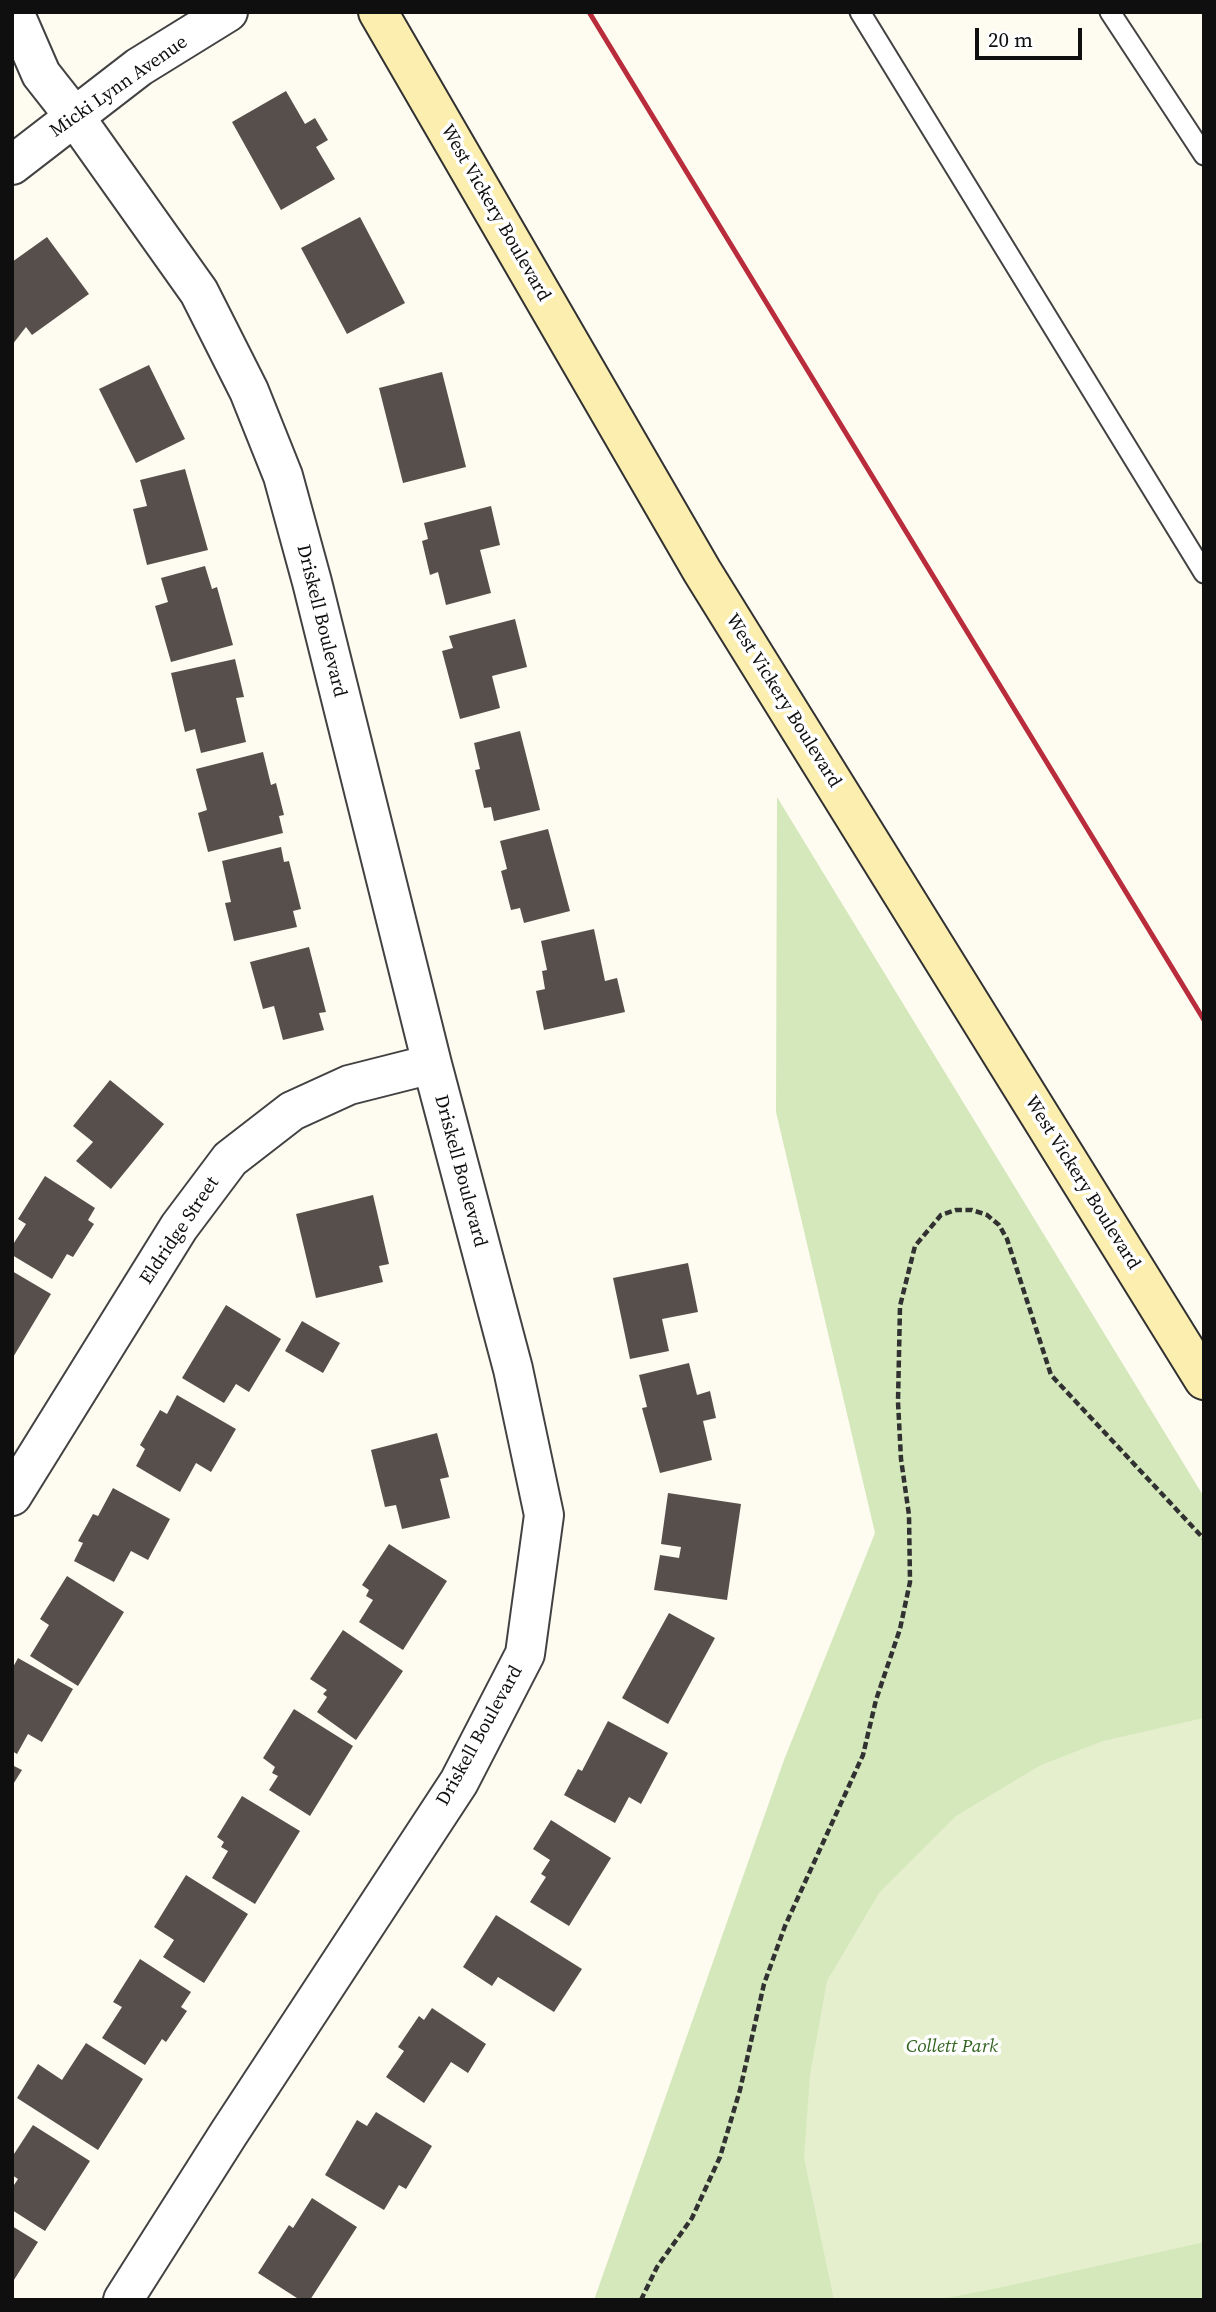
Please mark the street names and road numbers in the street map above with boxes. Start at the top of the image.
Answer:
street label: Micki Lynn Avenue [46,31,192,143]
street label: West Vickery Boulevard [435,121,555,305]
street label: Driskell Boulevard [291,542,351,700]
street label: West Vickery Boulevard [720,610,846,792]
street label: West Vickery Boulevard [1019,1092,1145,1274]
street label: Driskell Boulevard [429,1093,491,1249]
street label: Eldridge Street [136,1173,224,1289]
street label: Driskell Boulevard [432,1662,528,1810]

